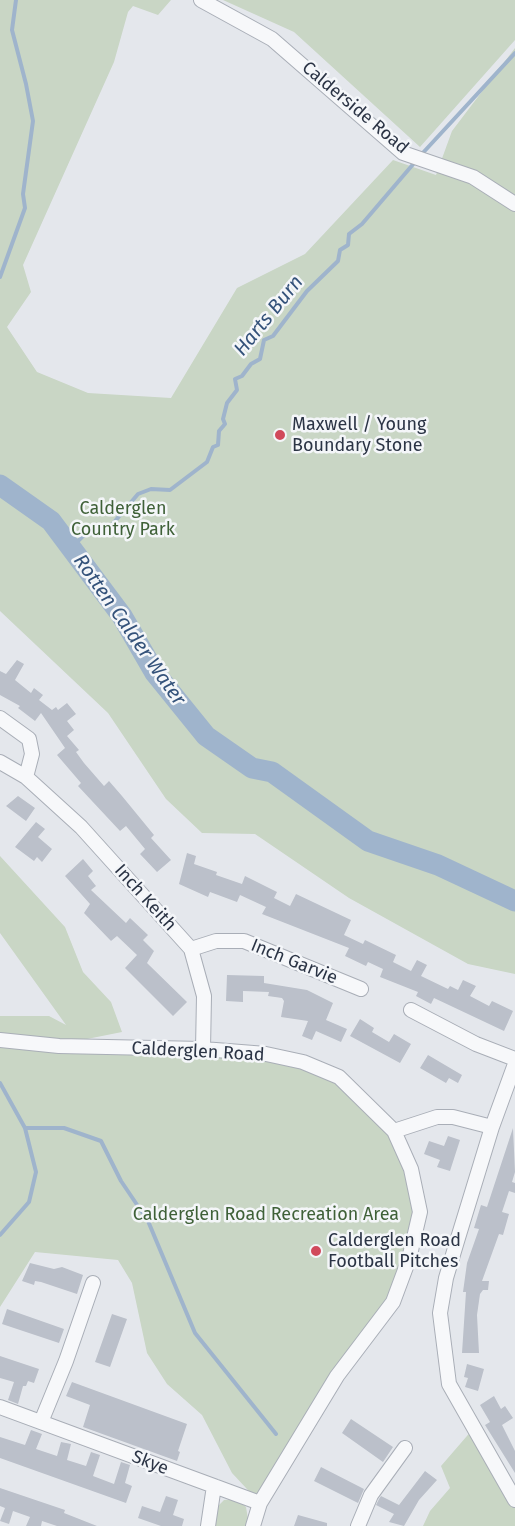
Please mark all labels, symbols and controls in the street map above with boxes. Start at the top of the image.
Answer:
street label: Calderside Road [297,57,413,159]
water label: Harts Burn [229,271,309,361]
place label: Maxwell / Young Boundary Stone [292,414,426,456]
marker: Maxwell / Young Boundary Stone [273,428,287,442]
park label: Calderglen Country Park [71,498,175,540]
water label: Rotten Calder Water [68,550,190,710]
street label: Inch Keith [110,860,180,936]
street label: Inch Garvie [247,935,341,989]
street label: Calderglen Road [131,1038,265,1066]
park label: Calderglen Road Recreation Area [133,1204,399,1226]
place label: Calderglen Road Football Pitches [328,1230,461,1272]
marker: Calderglen Road Football Pitches [309,1244,323,1258]
street label: Skye [129,1446,171,1480]

